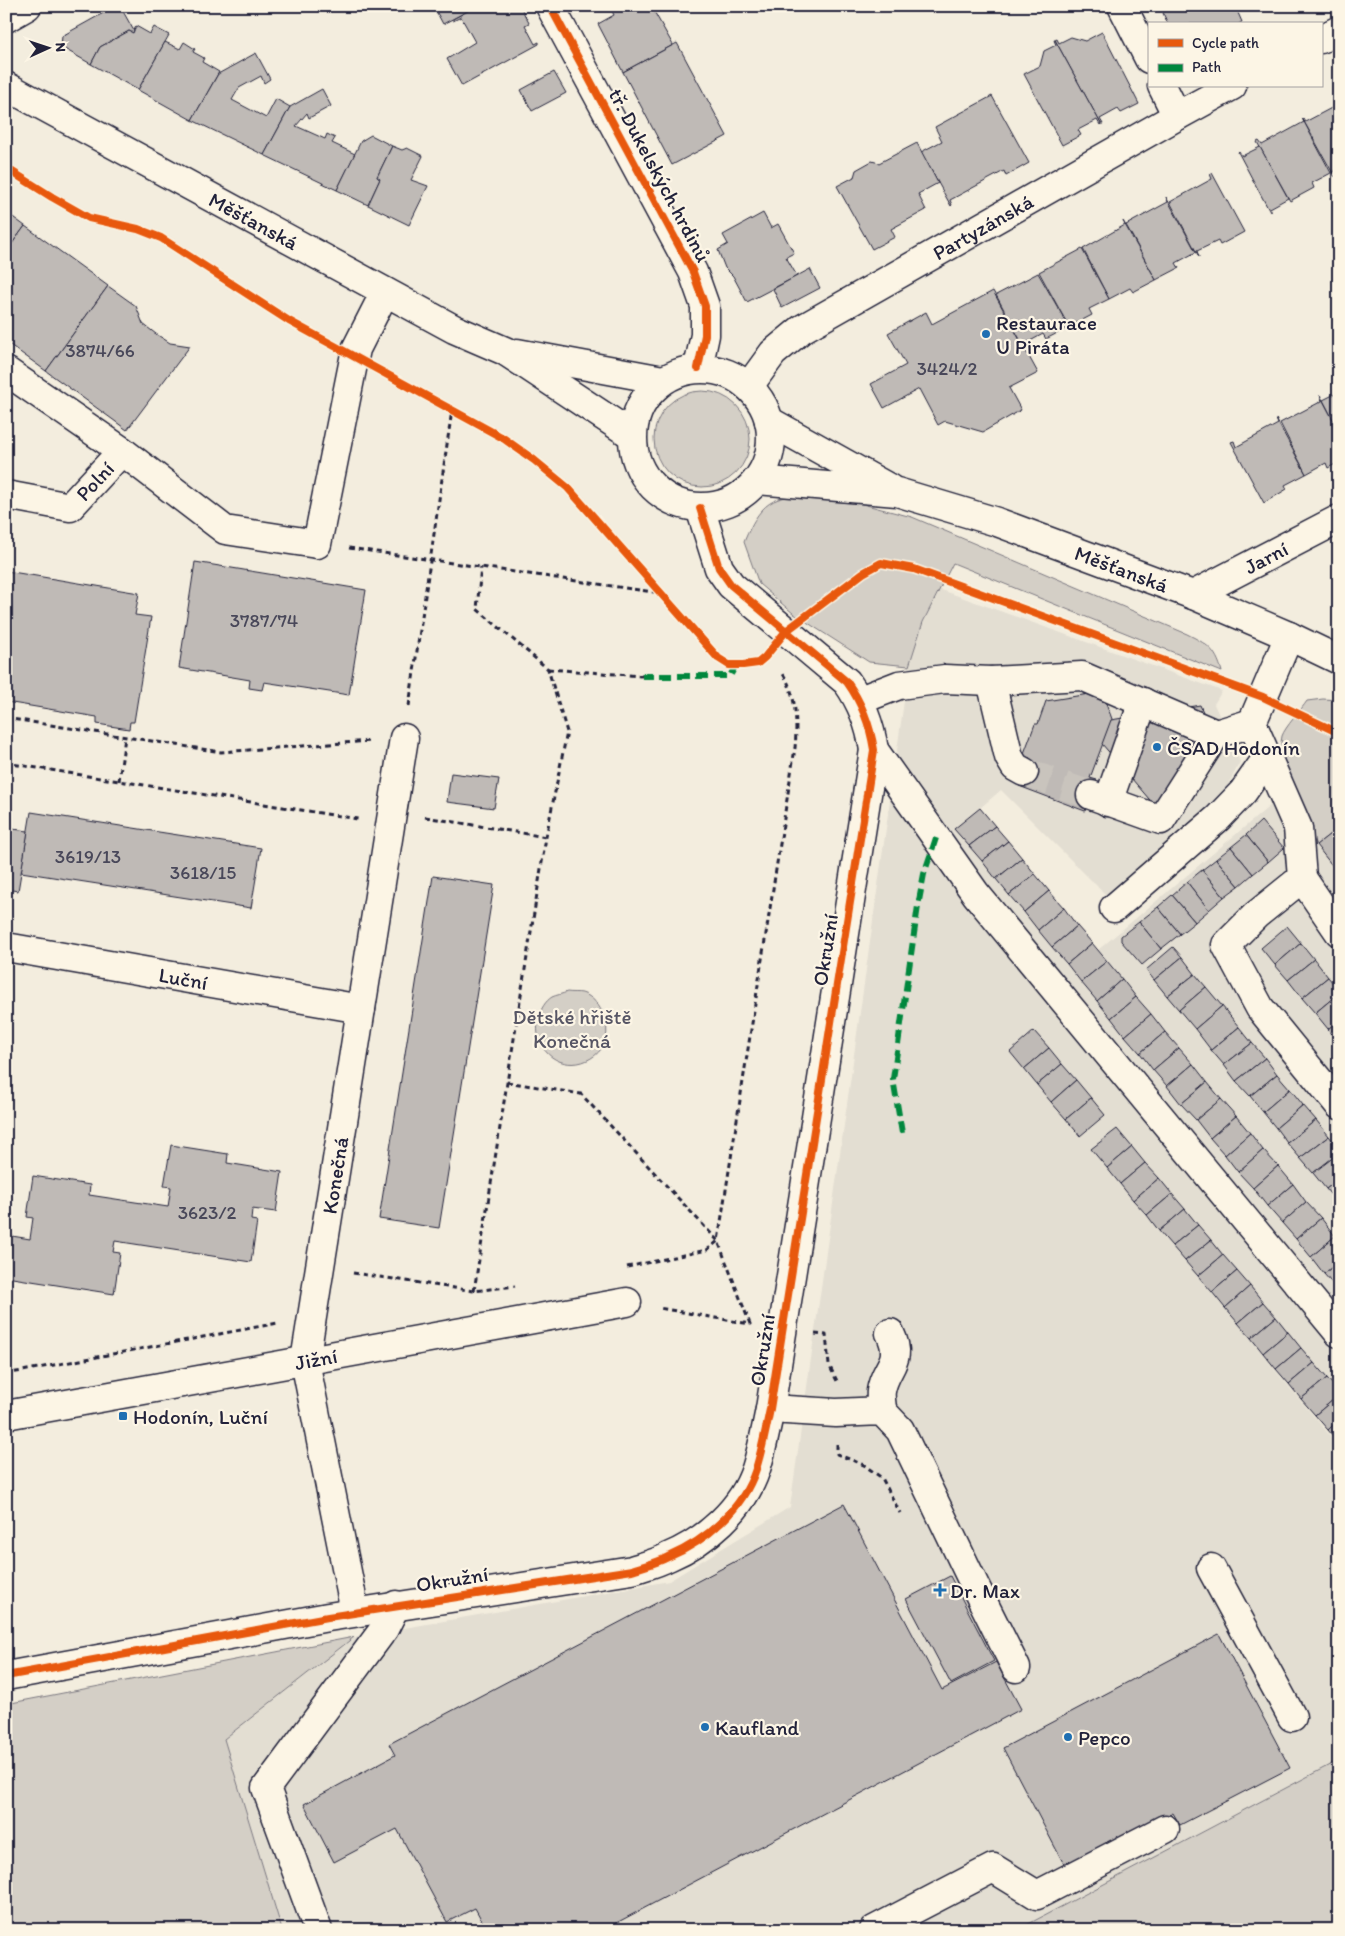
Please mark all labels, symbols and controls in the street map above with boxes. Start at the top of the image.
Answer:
north arrow [22,22,72,72]
legend [1148,22,1322,88]
text: Cycle path [1192,34,1259,52]
text: N [52,42,69,53]
text: Path [1192,58,1221,76]
street label: tř. Dukelských hrdinů [604,84,716,266]
street label: Měšťanská [205,186,303,255]
street label: Partyzánská [928,188,1037,265]
place label: Restaurace U Piráta [996,310,1097,359]
marker: Restaurace U Piráta [980,328,992,340]
house number: 3874/66 [65,339,135,362]
house number: 3424/2 [916,357,978,380]
street label: Polní [70,455,119,506]
street label: Jarní [1240,535,1292,579]
street label: Měšťanská [1071,540,1172,597]
house number: 3787/74 [230,609,298,632]
place label: ČSAD Hodonín [1167,735,1300,760]
marker: ČSAD Hodonín [1151,741,1163,753]
house number: 3619/13 [55,845,121,868]
house number: 3618/15 [170,861,236,884]
street label: Okružní [807,912,843,988]
street label: Luční [157,961,210,995]
park label: Dětské hřiště Konečná [513,1004,632,1053]
street label: Konečná [316,1135,353,1216]
house number: 3623/2 [178,1201,236,1224]
street label: Okružní [744,1312,780,1388]
street label: Jižní [293,1342,340,1375]
place label: Hodonín, Luční [133,1404,268,1429]
marker: Hodonín, Luční [117,1410,129,1422]
street label: Okružní [414,1561,490,1597]
place label: Dr. Max [950,1578,1020,1603]
marker: Dr. Max [934,1584,946,1596]
place label: Kaufland [715,1715,800,1740]
marker: Kaufland [699,1721,711,1733]
place label: Pepco [1078,1725,1131,1750]
marker: Pepco [1062,1731,1074,1743]

